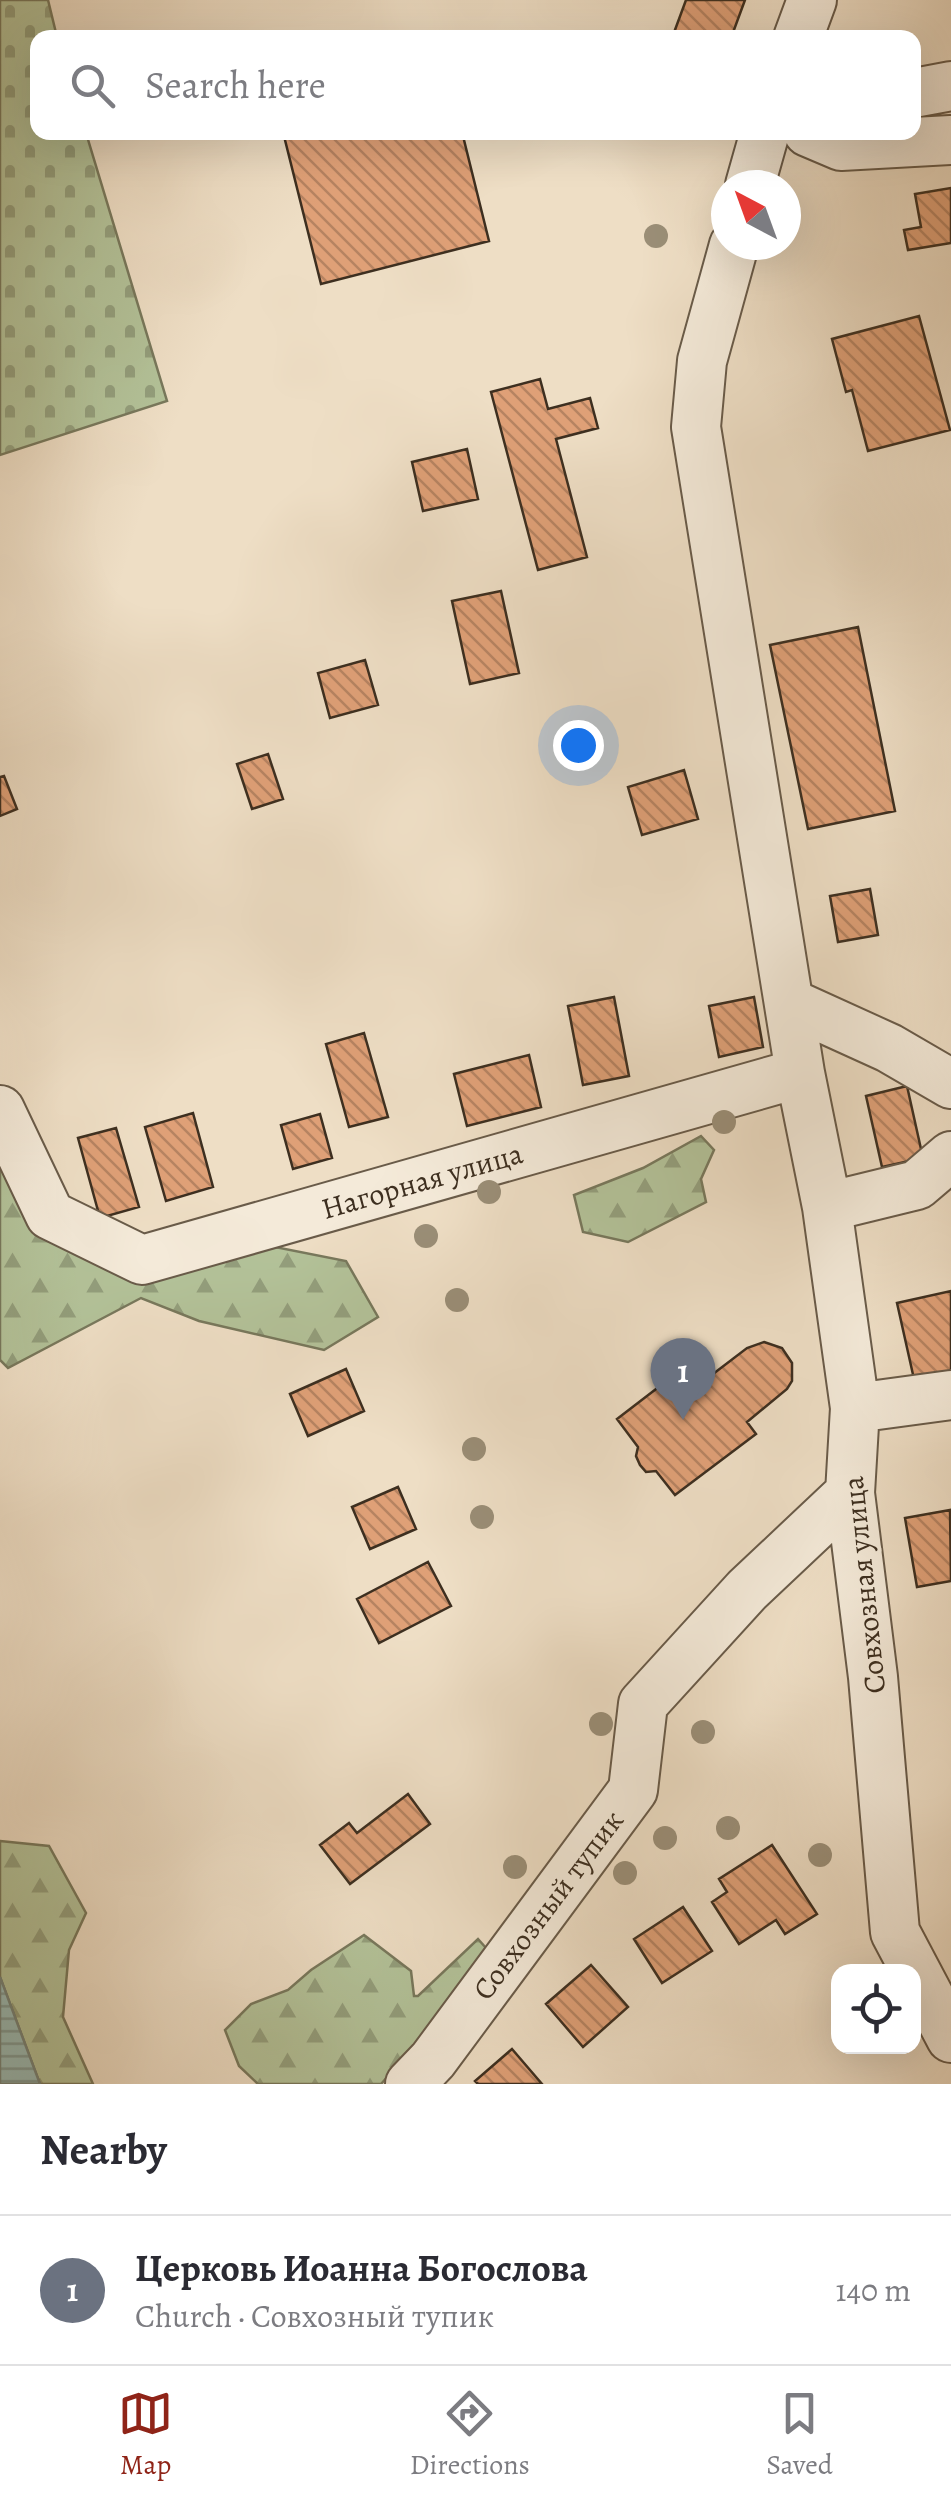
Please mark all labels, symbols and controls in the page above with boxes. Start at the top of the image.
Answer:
search box [30,30,921,140]
icon: search [65,58,120,113]
text: Search here [145,59,326,111]
north arrow [711,170,801,260]
your location [553,720,604,771]
street label: Нагорная улица [317,1133,527,1229]
pin: 1 [650,1338,716,1420]
street label: Совхозная улица [833,1474,895,1696]
street label: Совхозный тупик [463,1802,633,2008]
map controls [831,1964,921,2054]
button: locate [831,1964,921,2054]
text: Nearby [40,2121,167,2178]
text: Церковь Иоанна Богослова [135,2242,588,2294]
text: 1 [67,2268,78,2312]
text: 140 m [836,2268,911,2312]
text: Church · Совхозный тупик [135,2294,494,2338]
tab: Map [118,2386,173,2484]
tab: Directions [410,2386,530,2484]
tab: Saved [766,2386,833,2484]

